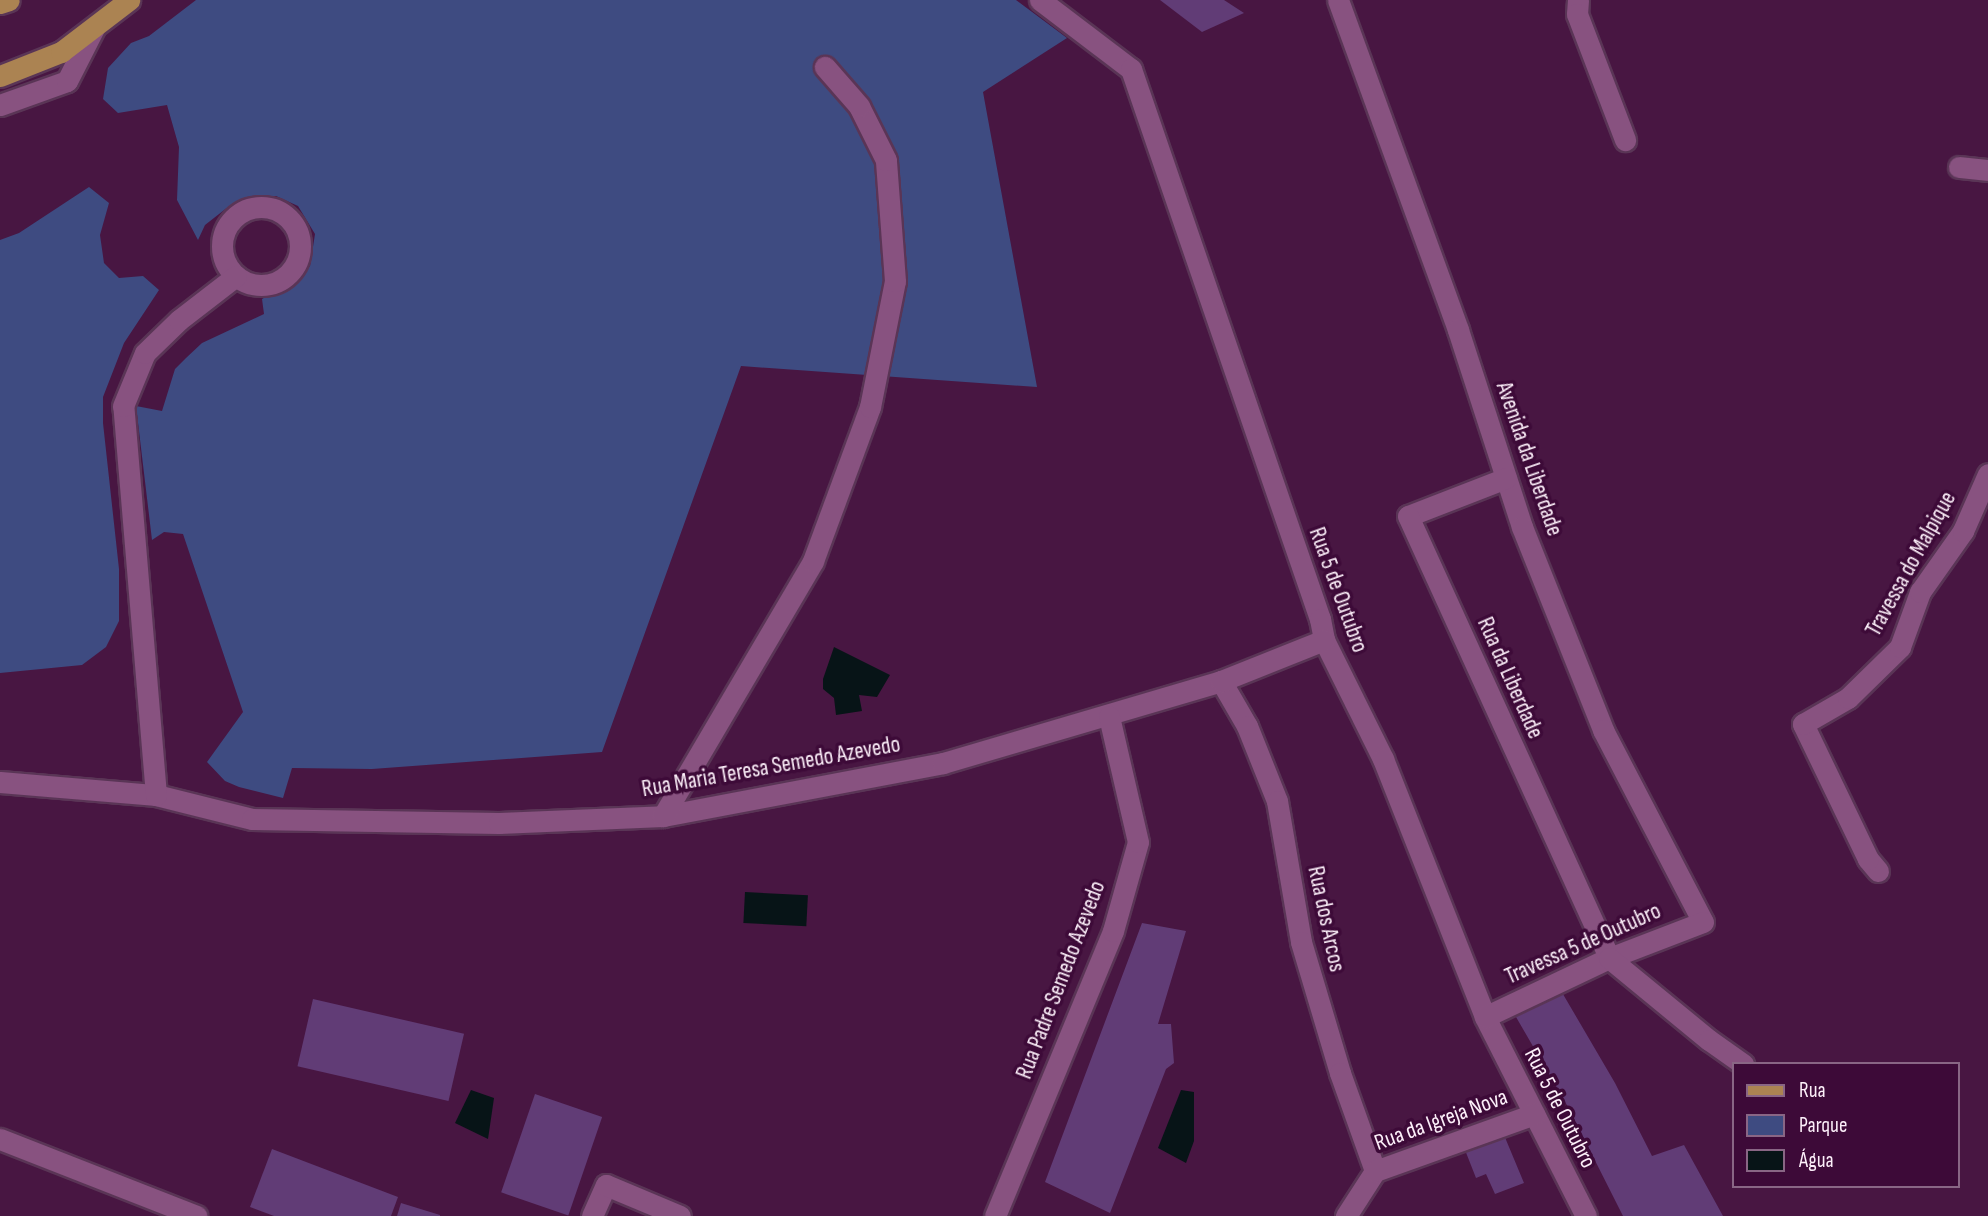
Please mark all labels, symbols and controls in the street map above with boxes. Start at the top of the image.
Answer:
street label: Avenida da Liberdade [1490,378,1568,540]
street label: Travessa do Malpique [1860,487,1962,641]
street label: Rua 5 de Outubro [1303,524,1373,656]
street label: Rua da Liberdade [1471,613,1549,743]
street label: Rua Maria Teresa Semedo Azevedo [640,731,902,803]
street label: Rua dos Arcos [1301,864,1351,974]
street label: Rua Padre Semedo Azevedo [1011,877,1111,1083]
street label: Travessa 5 de Outubro [1501,897,1665,991]
street label: Rua 5 de Outubro [1518,1043,1602,1173]
legend [1732,1062,1960,1188]
text: Rua [1799,1078,1826,1103]
street label: Rua da Igreja Nova [1371,1083,1511,1157]
text: Parque [1799,1113,1847,1138]
text: Água [1799,1148,1834,1173]

